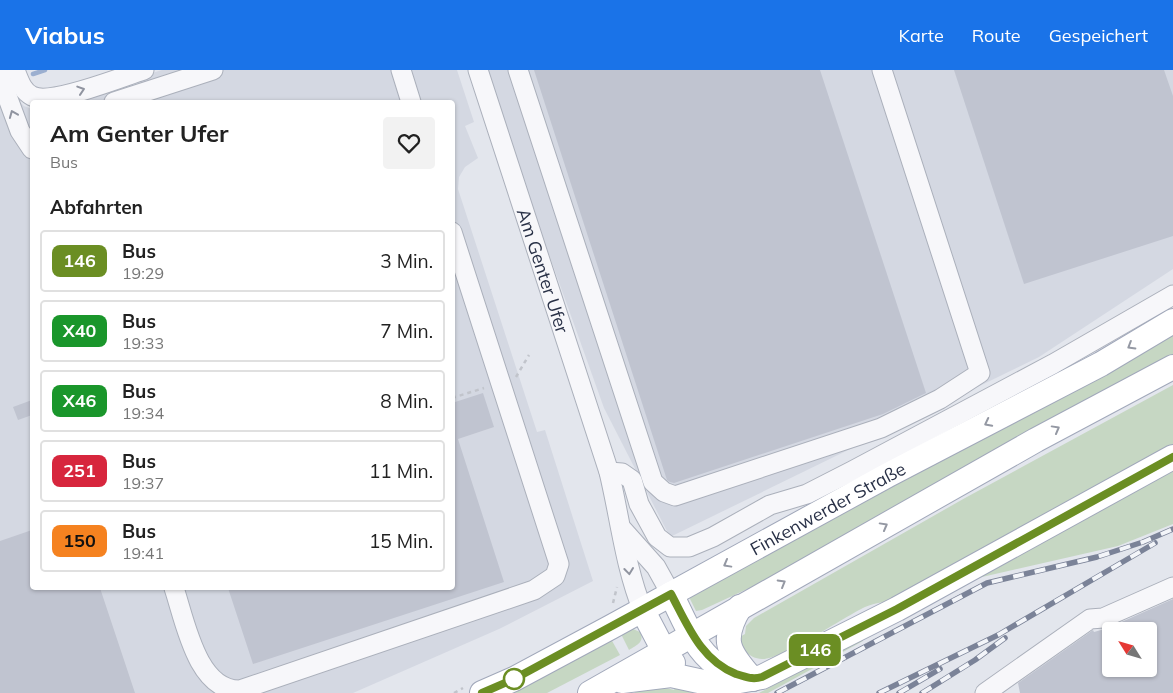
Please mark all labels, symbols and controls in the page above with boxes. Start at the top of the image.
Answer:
text: Viabus [25,20,105,50]
text: Karte [899,24,944,47]
text: Route [972,24,1021,47]
text: Gespeichert [1049,24,1148,47]
one-way arrow [76,86,84,96]
one-way arrow [9,110,19,119]
button: heart [383,117,435,169]
text: Am Genter Ufer [50,118,229,148]
text: Bus [50,152,78,172]
text: Abfahrten [50,195,143,219]
street label: Am Genter Ufer [512,205,575,336]
text: Bus [122,239,156,263]
text: 146 [63,249,96,272]
text: 3 Min. [380,249,433,273]
text: 19:29 [122,263,164,283]
text: Bus [122,309,156,333]
text: X40 [63,319,96,342]
text: 7 Min. [380,319,433,343]
text: 19:33 [122,333,164,353]
one-way arrow [1128,339,1137,349]
text: Bus [122,379,156,403]
text: X46 [63,389,96,412]
text: 8 Min. [380,389,433,413]
text: 19:34 [122,403,164,423]
one-way arrow [984,417,993,427]
one-way arrow [1050,425,1059,435]
text: Bus [122,449,156,473]
street label: Finkenwerder Straße [746,456,909,560]
text: 251 [63,459,96,482]
text: 11 Min. [369,459,433,483]
text: 19:37 [122,473,164,493]
text: Bus [122,519,156,543]
one-way arrow [878,522,887,532]
text: 150 [63,529,96,552]
text: 15 Min. [369,529,433,553]
text: 19:41 [122,543,164,563]
one-way arrow [723,557,732,567]
one-way arrow [624,566,634,575]
one-way arrow [777,579,786,589]
north arrow [1102,622,1158,678]
map controls [1102,622,1157,677]
line badge: 146 [786,634,844,666]
text: 146 [799,638,831,661]
unlabelled marker [503,668,525,690]

